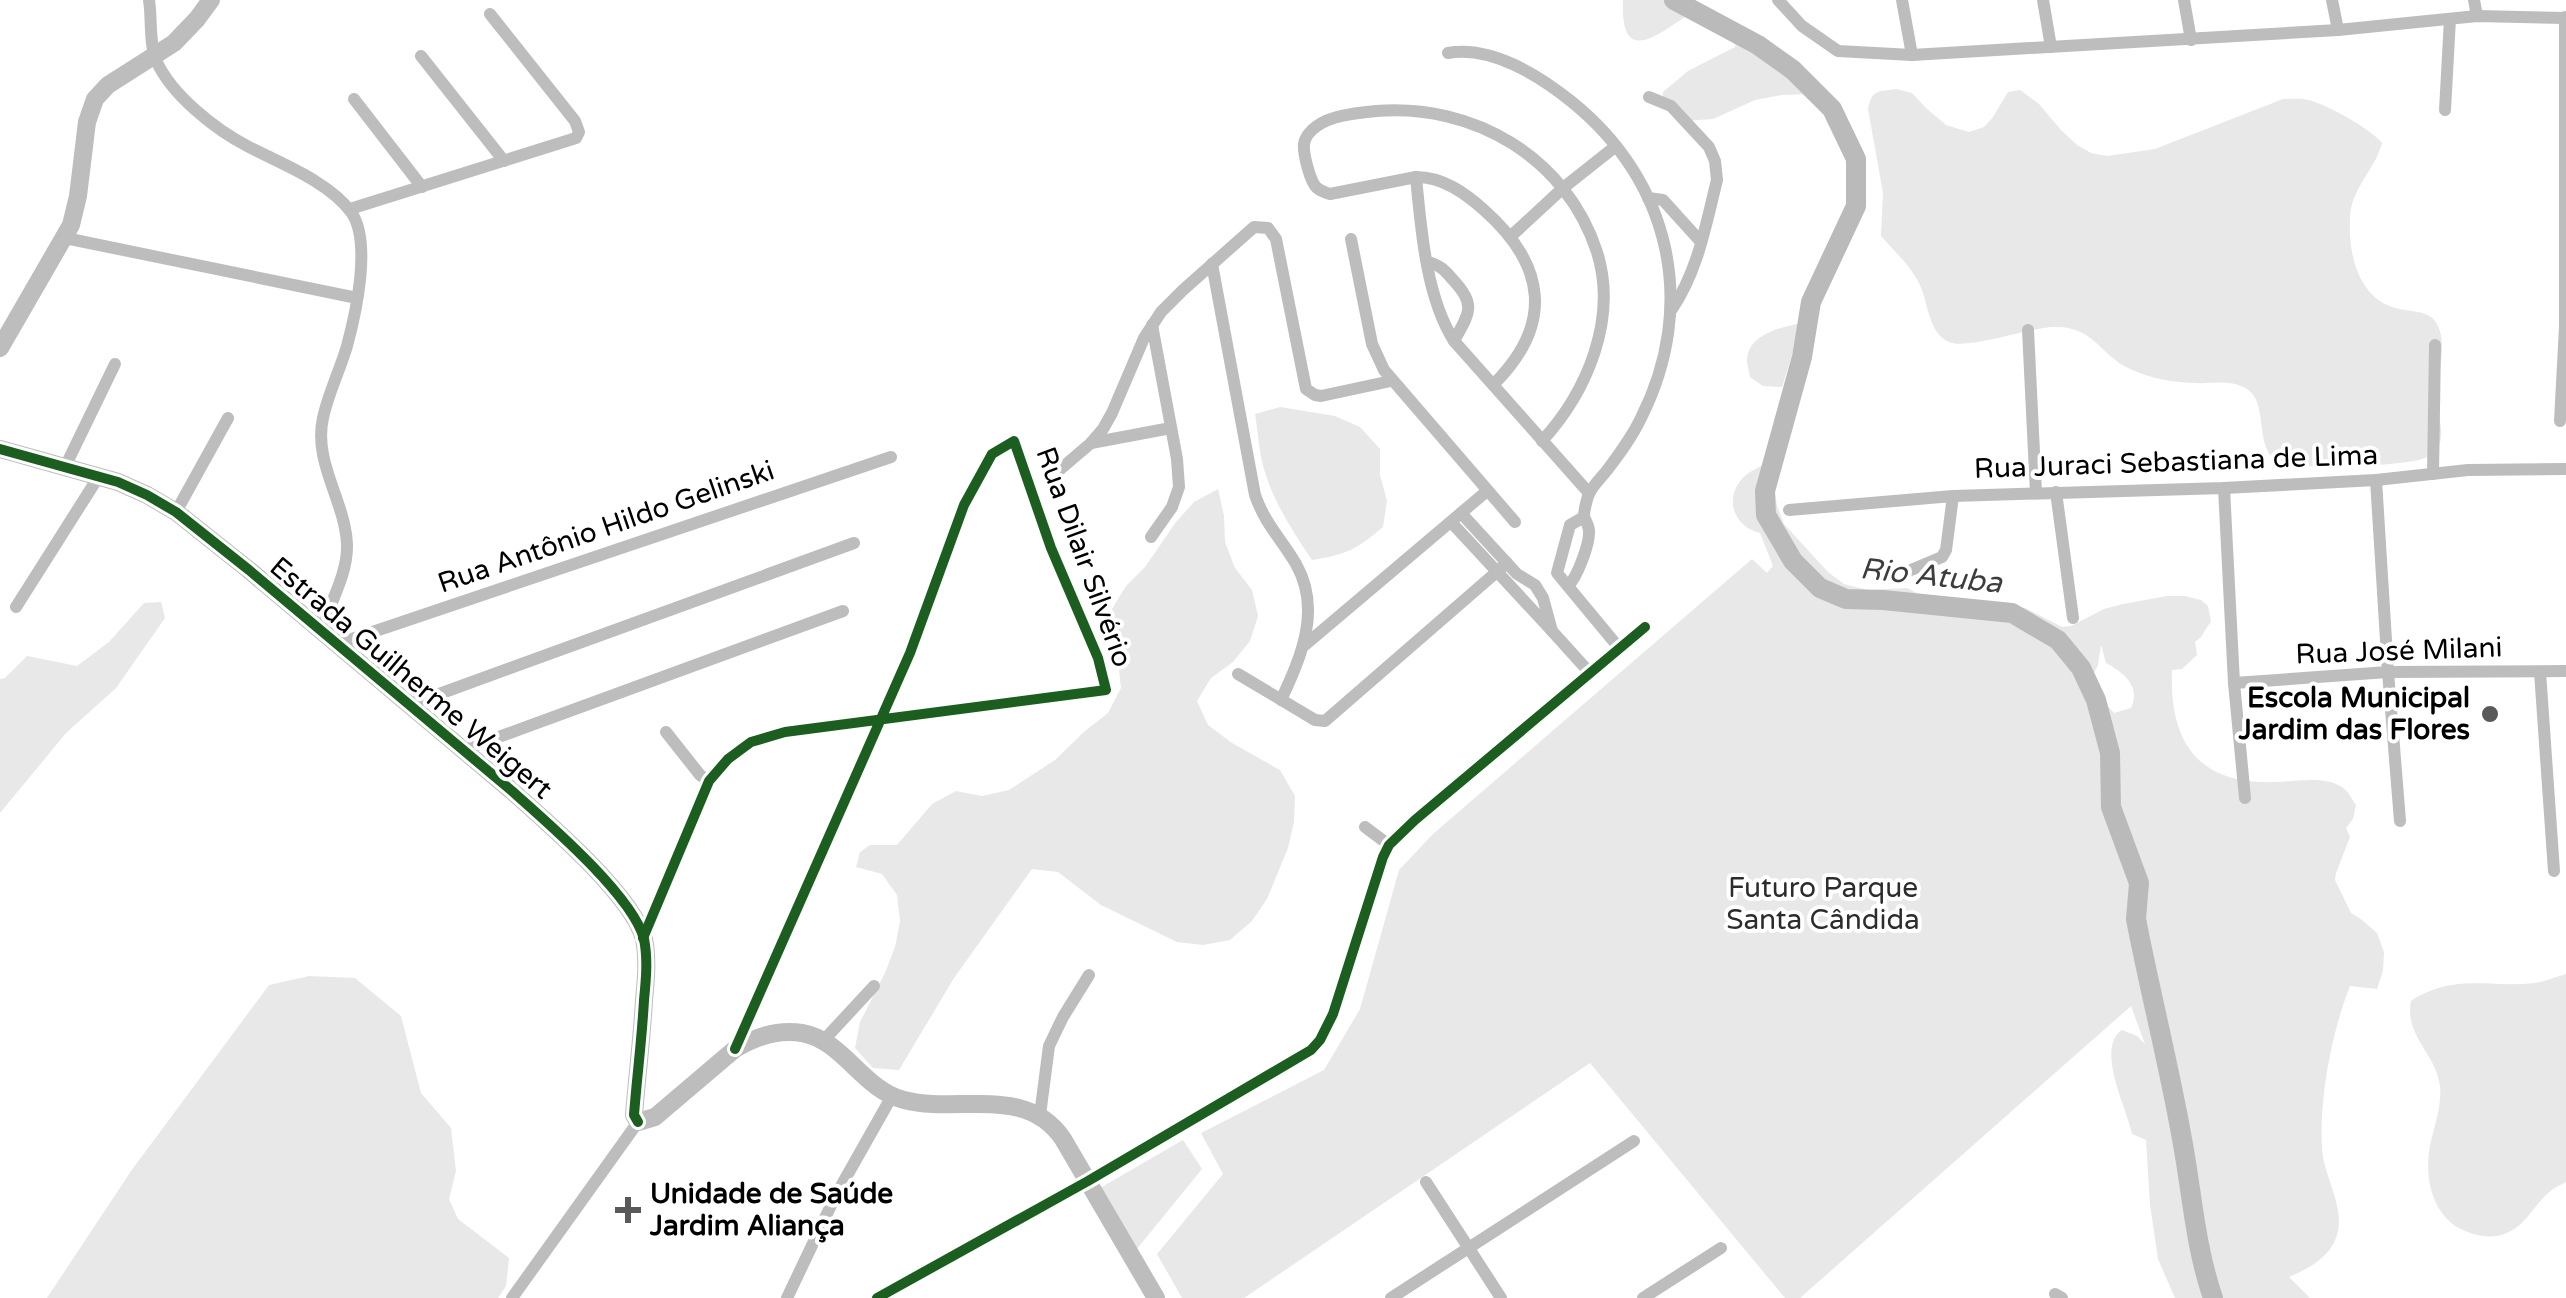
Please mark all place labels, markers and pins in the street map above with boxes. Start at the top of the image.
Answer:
place label: Escola Municipal Jardim das Flores [2238,681,2470,747]
marker: Escola Municipal Jardim das Flores [2479,703,2501,725]
place label: Unidade de Saúde Jardim Aliança [649,1177,893,1243]
marker: Unidade de Saúde Jardim Aliança [615,1197,641,1223]

